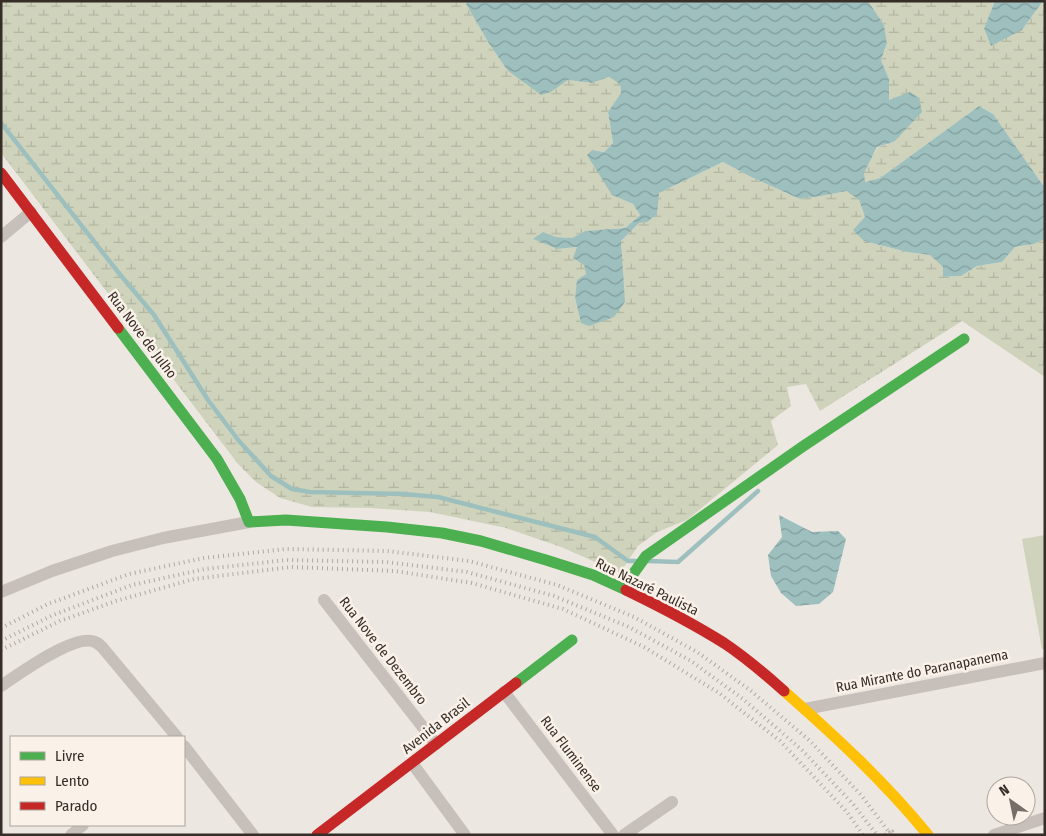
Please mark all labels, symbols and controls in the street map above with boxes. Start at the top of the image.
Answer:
street label: Rua Nove de Julho [104,288,180,382]
street label: Rua Nazaré Paulista [593,555,701,619]
street label: Rua Nove de Dezembro [336,594,430,708]
street label: Rua Mirante do Paranapanema [834,646,1010,696]
street label: Avenida Brasil [399,694,473,758]
street label: Rua Fluminense [537,713,605,796]
legend [10,736,185,826]
text: Livre [55,747,84,765]
text: Lento [55,772,89,790]
north arrow [986,776,1036,826]
text: N [996,781,1012,800]
text: Parado [55,797,98,815]

